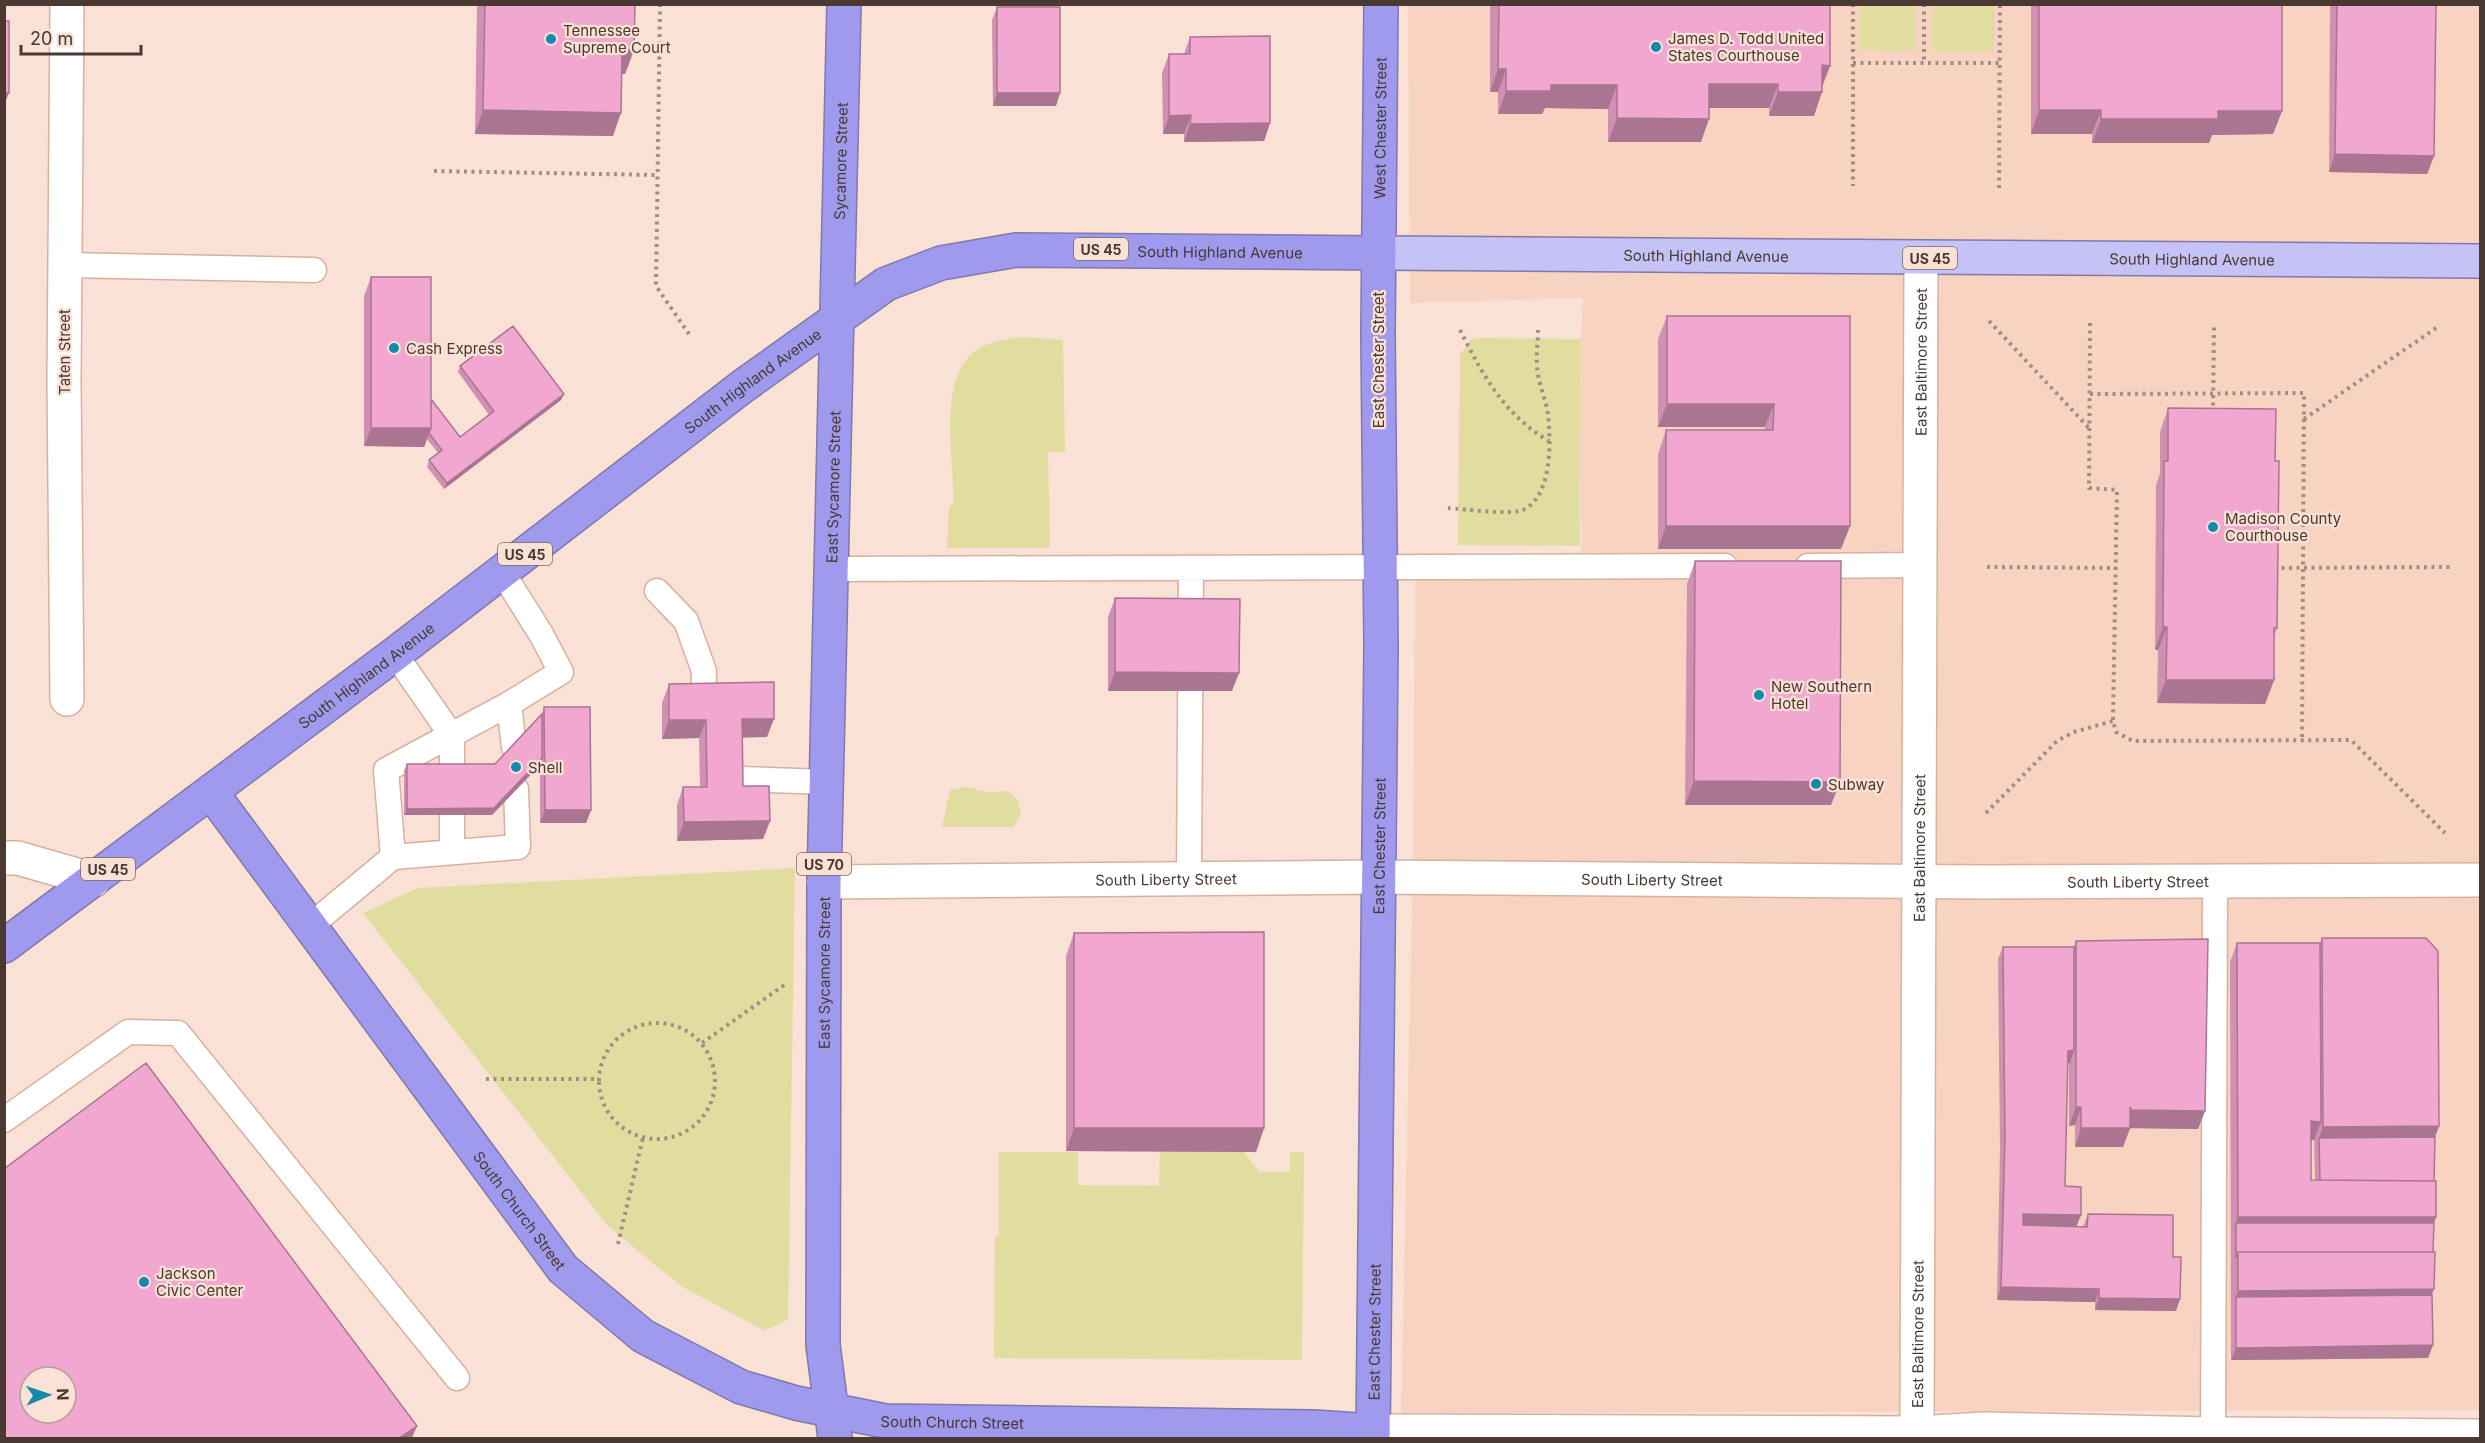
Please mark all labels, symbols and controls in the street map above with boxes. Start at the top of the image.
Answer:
scale bar [21,18,141,56]
place label: Tennessee Supreme Court [563,21,671,57]
text: 20 m [30,28,73,49]
place label: James D. Todd United States Courthouse [1668,29,1824,65]
marker: Tennessee Supreme Court [544,32,558,46]
marker: James D. Todd United States Courthouse [1649,40,1663,54]
street label: West Chester Street [1370,57,1390,199]
street label: Sycamore Street [830,102,851,220]
road number: US 45 [1074,238,1128,260]
street label: South Highland Avenue [1137,242,1303,262]
street label: South Highland Avenue [1623,245,1789,265]
road number: US 45 [1903,247,1957,269]
street label: South Highland Avenue [2109,249,2275,269]
street label: East Baltimore Street [1911,288,1930,436]
street label: East Chester Street [1369,292,1388,428]
street label: Taten Street [55,309,74,395]
street label: South Highland Avenue [680,324,825,437]
place label: Cash Express [406,339,503,358]
marker: Cash Express [387,341,401,355]
street label: East Sycamore Street [822,410,844,563]
place label: Madison County Courthouse [2225,509,2342,545]
marker: Madison County Courthouse [2206,520,2220,534]
road number: US 45 [498,543,552,565]
street label: South Highland Avenue [294,618,438,733]
place label: New Southern Hotel [1771,677,1872,713]
marker: New Southern Hotel [1752,688,1766,702]
place label: Shell [528,758,563,777]
marker: Shell [509,760,523,774]
street label: East Baltimore Street [1909,774,1929,922]
place label: Subway [1828,775,1885,794]
street label: East Chester Street [1369,777,1389,915]
marker: Subway [1809,777,1823,791]
road number: US 70 [797,853,851,875]
road number: US 45 [81,858,135,880]
street label: South Liberty Street [1095,869,1237,889]
street label: South Liberty Street [1581,869,1723,889]
street label: South Liberty Street [2067,872,2209,891]
street label: East Sycamore Street [814,897,833,1049]
street label: South Church Street [469,1147,570,1274]
street label: East Baltimore Street [1908,1260,1927,1408]
street label: East Chester Street [1364,1263,1384,1401]
place label: Jackson Civic Center [156,1264,244,1300]
marker: Jackson Civic Center [137,1275,151,1289]
north arrow [18,1365,78,1425]
text: N [53,1388,73,1401]
street label: South Church Street [880,1411,1024,1432]

